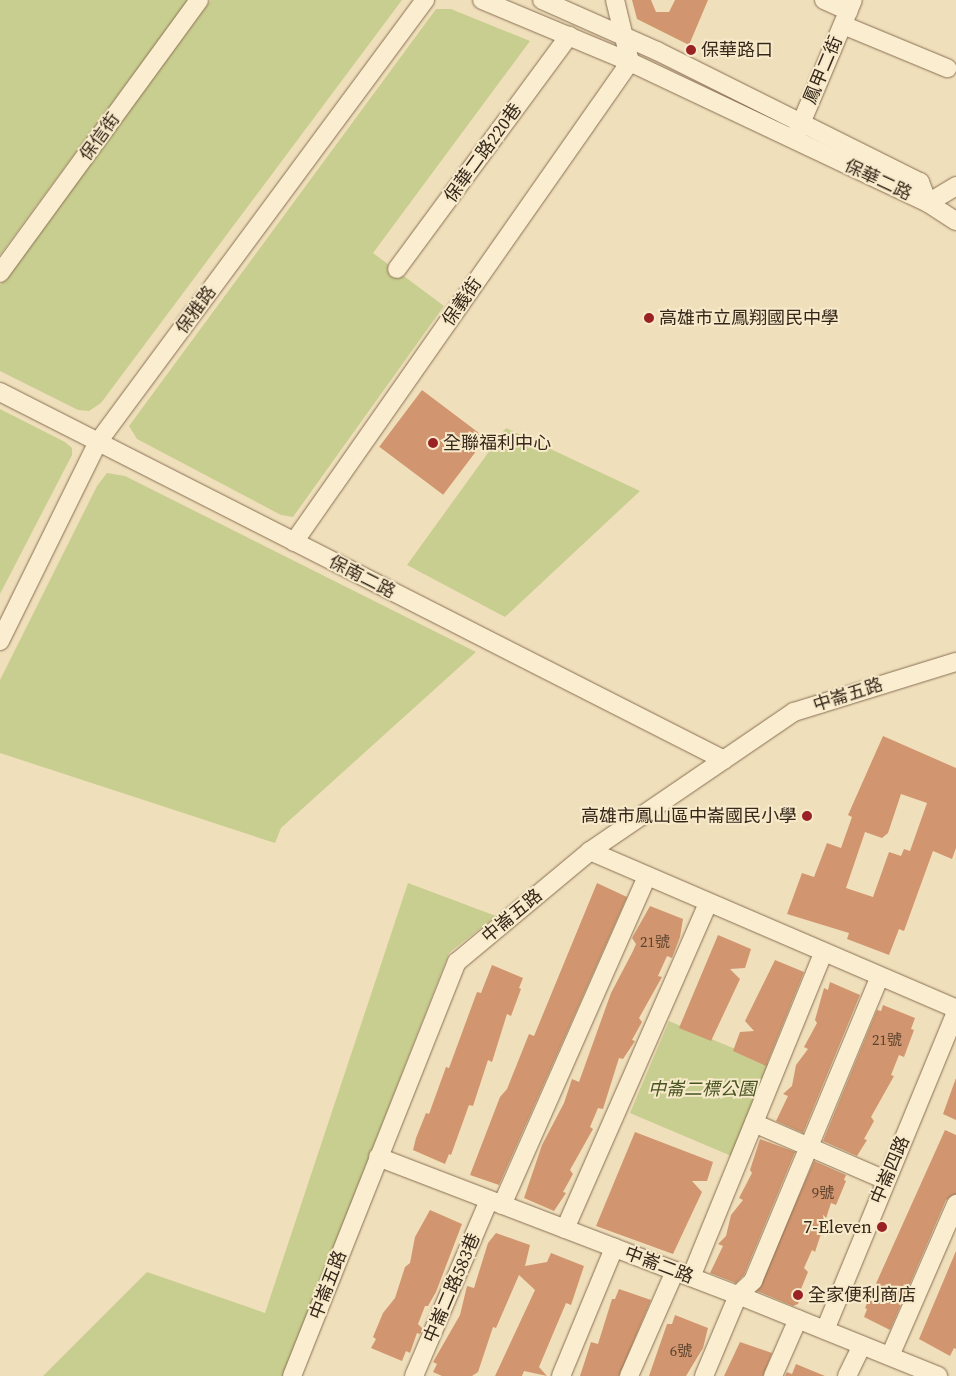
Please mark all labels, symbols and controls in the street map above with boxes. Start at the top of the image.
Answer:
street label: 鳳甲二街 [799,33,847,107]
place label: 保華路口 [701,39,773,61]
marker: 保華路口 [685,44,697,56]
street label: 保華二路220巷 [440,99,526,207]
street label: 保信街 [75,109,125,165]
street label: 保華二路 [841,155,915,205]
street label: 保義街 [438,274,486,330]
street label: 保雅路 [171,282,221,338]
place label: 高雄市立鳳翔國民中學 [659,307,839,329]
marker: 高雄市立鳳翔國民中學 [643,312,655,324]
place label: 全聯福利中心 [443,432,551,454]
marker: 全聯福利中心 [427,437,439,449]
street label: 保南二路 [325,551,399,603]
street label: 中崙五路 [810,674,886,716]
place label: 高雄市鳳山區中崙國民小學 [581,805,797,827]
marker: 高雄市鳳山區中崙國民小學 [801,810,813,822]
street label: 中崙五路 [477,885,547,947]
house number: 21號 [640,933,670,951]
house number: 21號 [872,1031,902,1049]
park label: 中崙二標公園 [648,1078,756,1100]
street label: 中崙四路 [866,1133,914,1207]
house number: 9號 [812,1184,834,1202]
place label: 7-Eleven [803,1216,872,1238]
marker: 7-Eleven [876,1221,888,1233]
street label: 中崙二路583巷 [419,1230,485,1346]
street label: 中崙二路 [622,1242,696,1288]
street label: 中崙五路 [305,1248,351,1322]
place label: 全家便利商店 [808,1284,916,1306]
marker: 全家便利商店 [792,1289,804,1301]
house number: 6號 [670,1342,692,1360]

